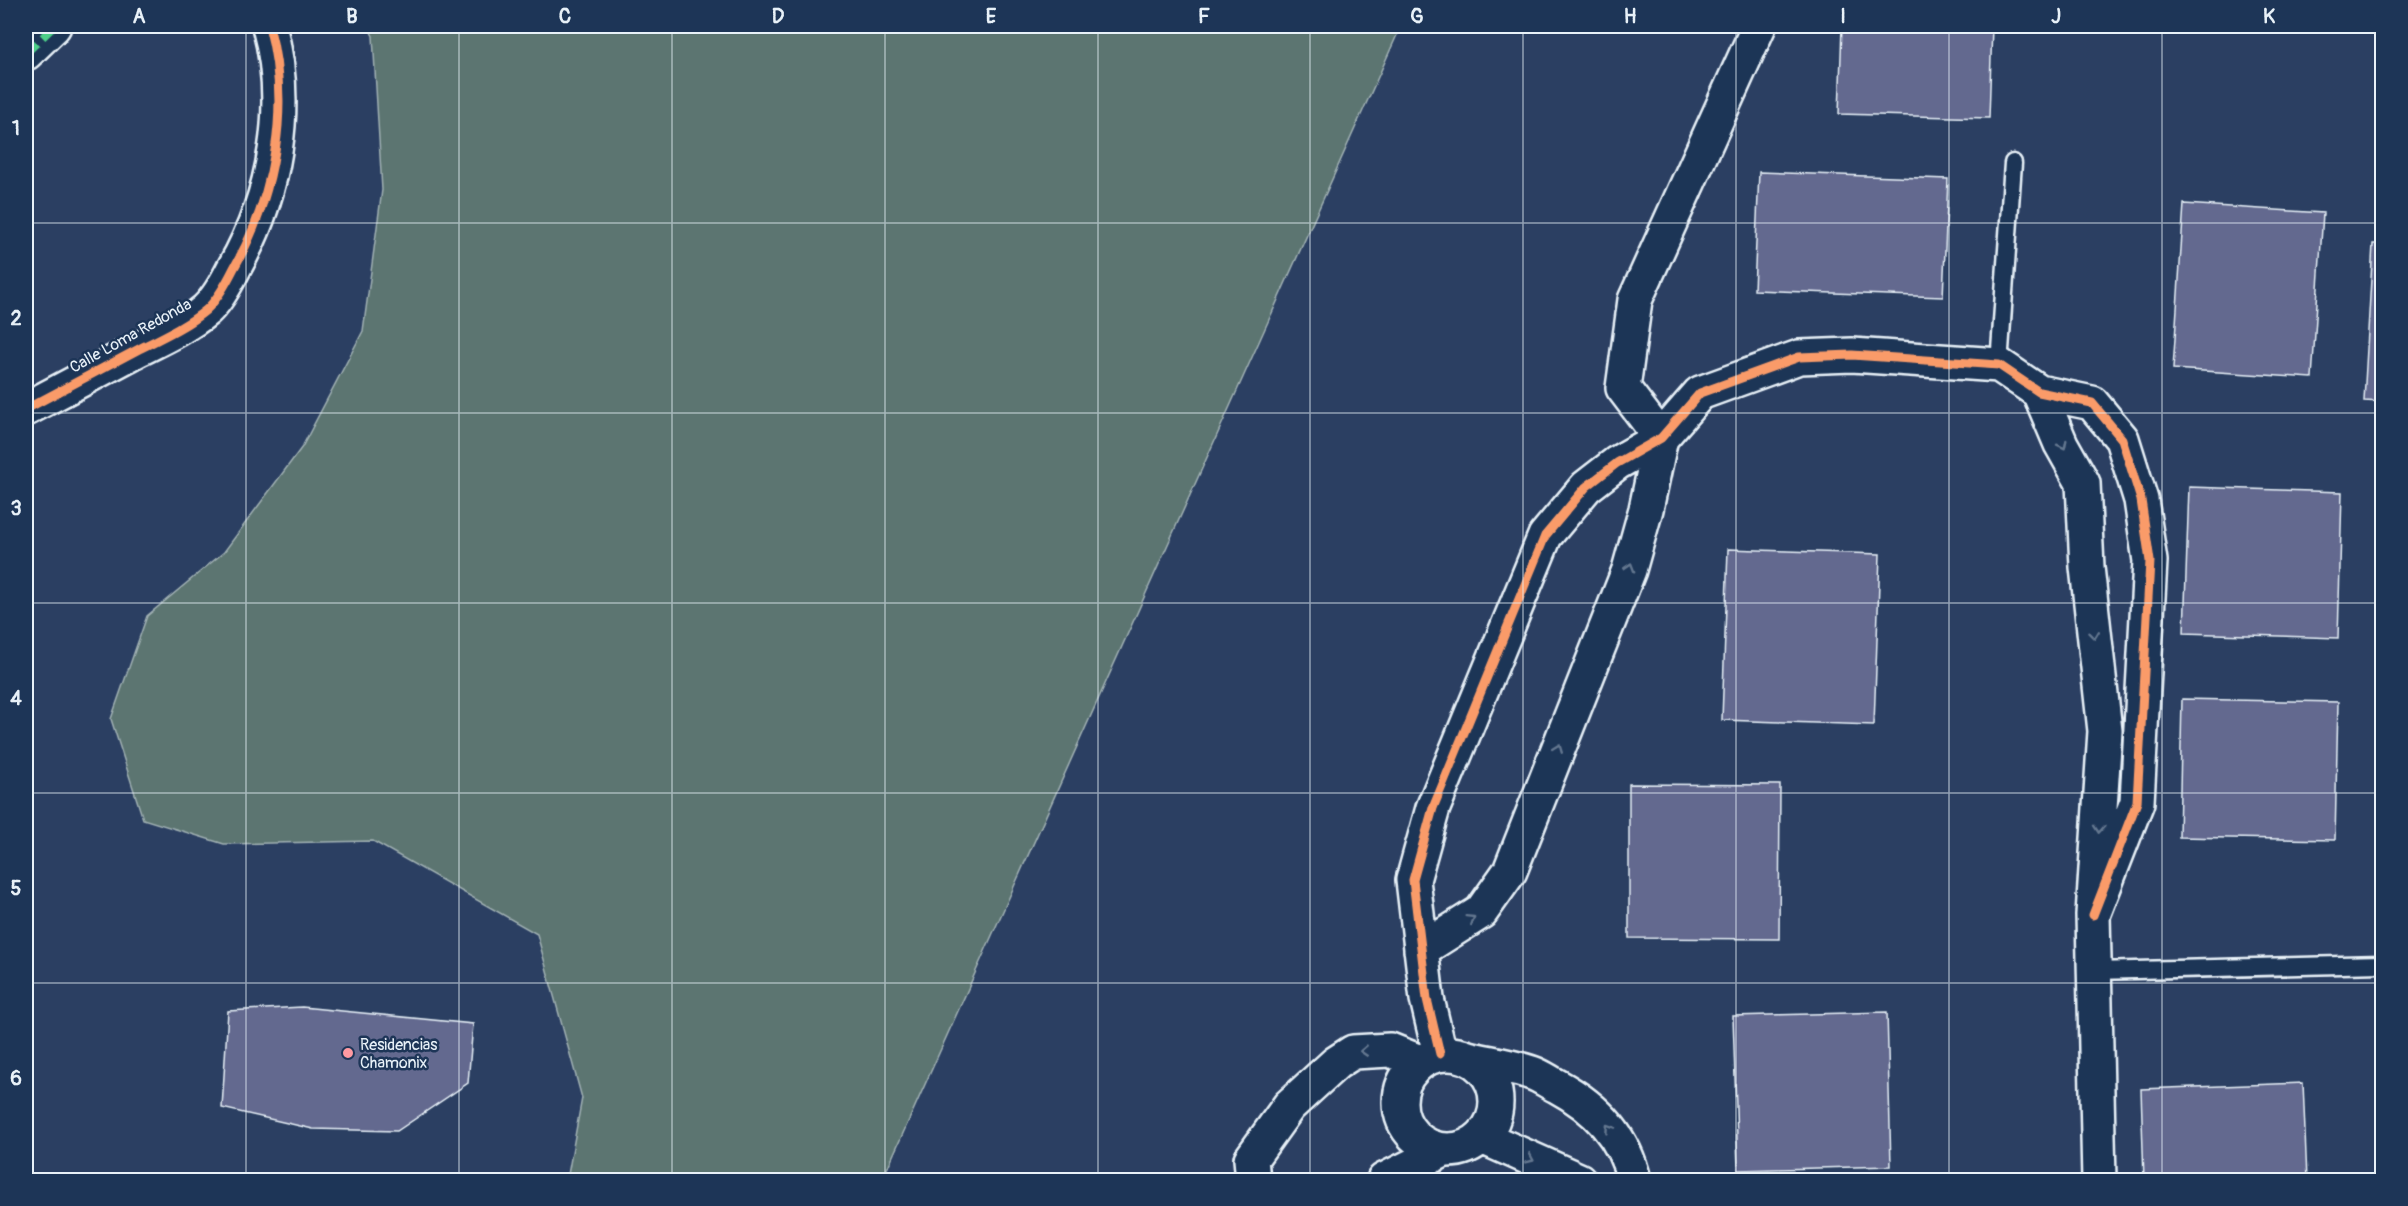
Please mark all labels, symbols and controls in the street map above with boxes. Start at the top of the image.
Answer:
text: A [133,4,146,29]
text: B [346,4,358,29]
text: C [559,4,571,29]
text: D [772,4,785,29]
text: E [986,4,997,29]
text: F [1198,4,1210,29]
text: G [1410,4,1424,29]
text: H [1624,4,1637,29]
text: I [1840,4,1846,29]
text: J [2051,4,2061,29]
text: K [2263,4,2275,29]
text: 1 [12,116,20,141]
street label: Calle Loma Redonda [66,294,195,378]
text: 2 [10,306,22,331]
one-way arrow [2056,439,2067,450]
text: 3 [10,496,22,521]
one-way arrow [1623,562,1635,573]
one-way arrow [2088,630,2100,639]
text: 4 [10,686,22,711]
one-way arrow [1551,743,1563,754]
one-way arrow [2093,824,2106,833]
text: 5 [11,876,22,901]
one-way arrow [1464,915,1475,926]
place label: Residencias Chamonix [360,1035,437,1073]
one-way arrow [1359,1045,1368,1058]
marker: Residencias Chamonix [341,1046,355,1060]
text: 6 [10,1066,22,1091]
one-way arrow [1605,1124,1616,1135]
one-way arrow [1524,1151,1535,1163]

